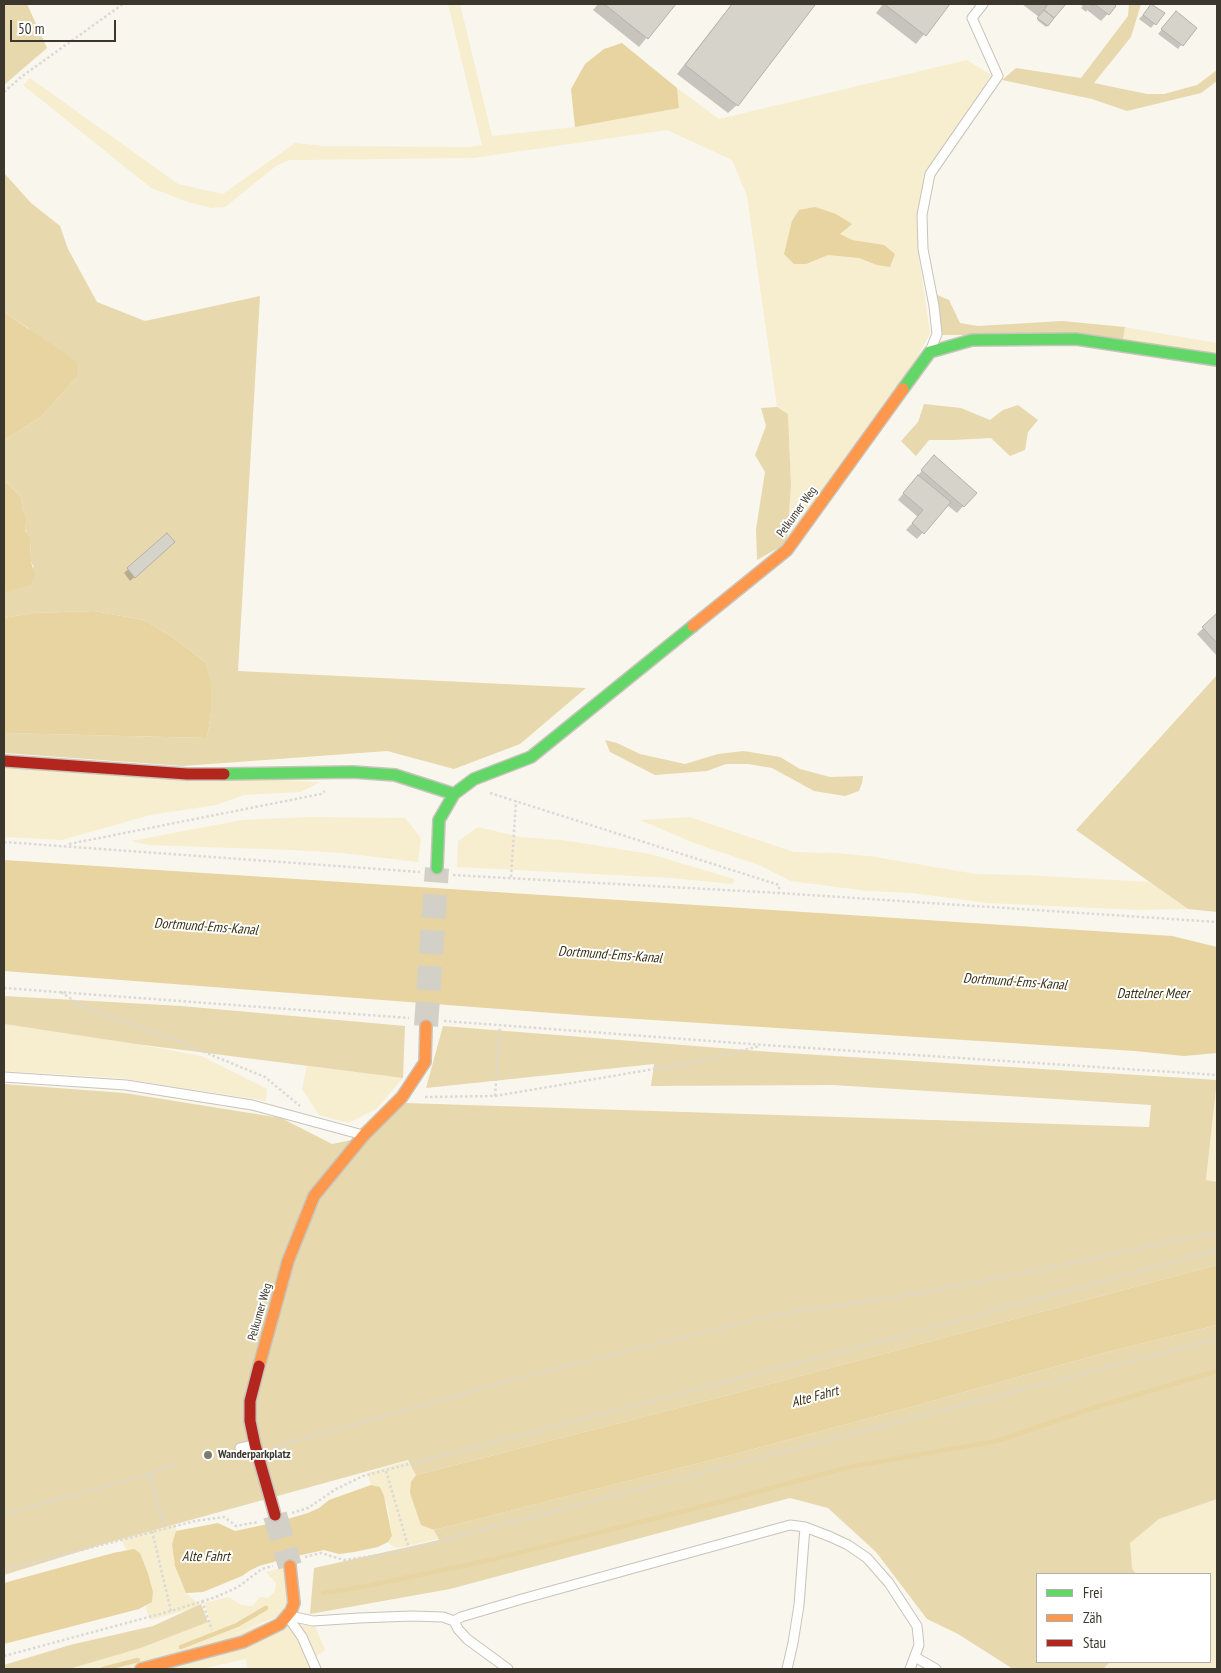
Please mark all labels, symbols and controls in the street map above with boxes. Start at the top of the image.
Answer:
scale bar [12,10,119,42]
text: 50 m [18,19,44,38]
street label: Pelkumer Weg [774,484,820,540]
water label: Dortmund-Ems-Kanal [154,915,258,939]
water label: Dortmund-Ems-Kanal [558,943,662,967]
water label: Dortmund-Ems-Kanal [963,970,1067,994]
water label: Dattelner Meer [1117,986,1189,1002]
street label: Pelkumer Weg [245,1282,275,1342]
water label: Alte Fahrt [790,1383,840,1411]
place label: Wanderparkplatz [218,1448,291,1462]
marker: Wanderparkplatz [202,1449,214,1461]
water label: Alte Fahrt [182,1549,230,1565]
legend [1036,1573,1211,1663]
text: Frei [1083,1583,1103,1602]
text: Zäh [1083,1608,1102,1627]
text: Stau [1083,1633,1106,1652]

